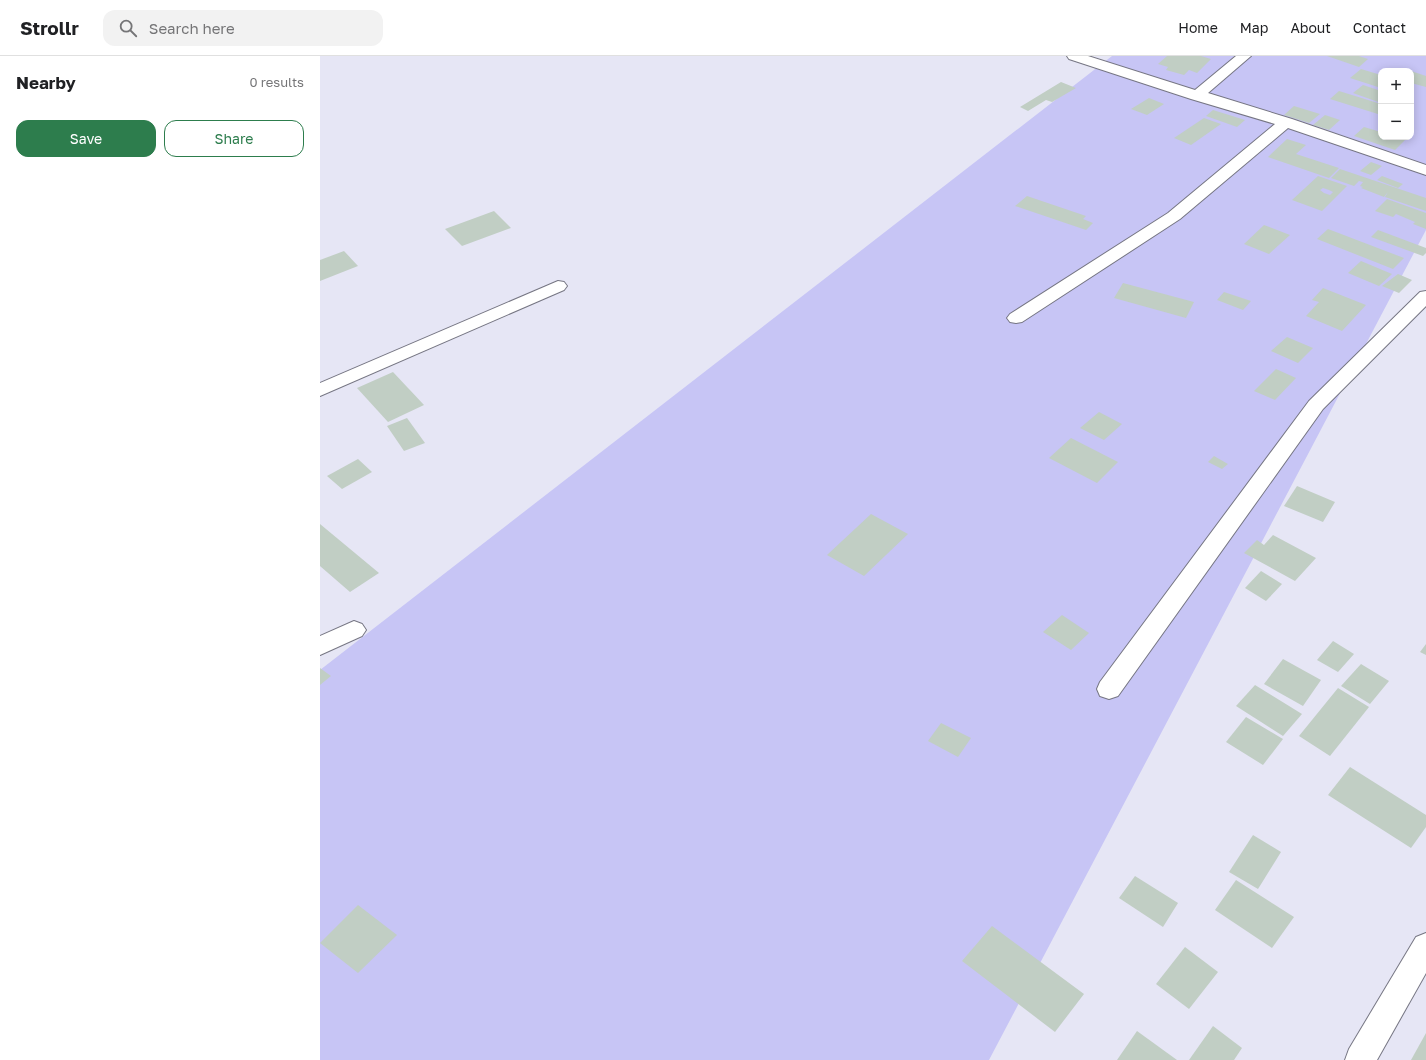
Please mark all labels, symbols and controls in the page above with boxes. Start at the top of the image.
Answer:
search box [103,10,383,46]
text: Strollr [20,16,79,39]
icon: search [117,17,139,39]
text: Search here [149,19,235,37]
text: Home [1178,19,1218,36]
text: Map [1240,19,1268,36]
text: About [1290,19,1331,36]
text: Contact [1353,19,1406,36]
map controls [1378,68,1414,140]
button: + [1378,68,1414,104]
text: Nearby [16,72,76,93]
text: 0 results [249,74,304,90]
button: − [1378,104,1414,140]
button: Save [16,120,156,157]
button: Share [164,120,304,157]

